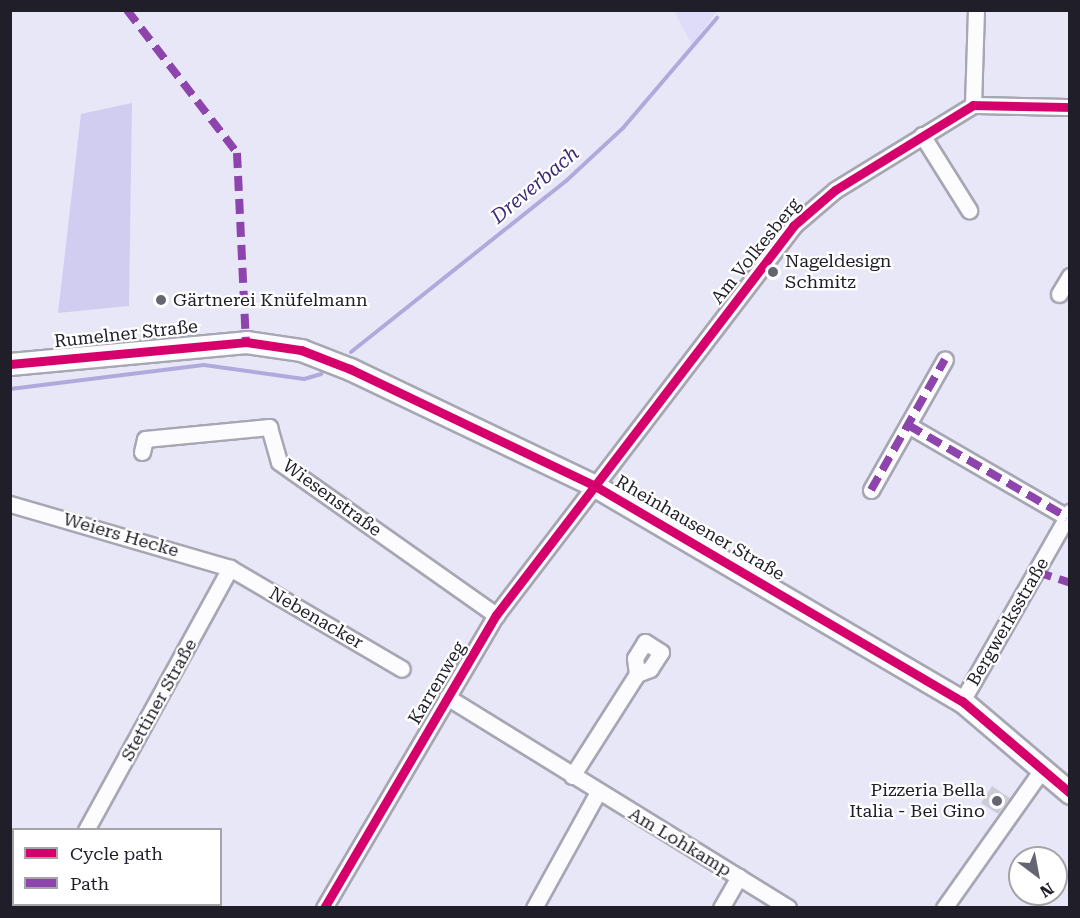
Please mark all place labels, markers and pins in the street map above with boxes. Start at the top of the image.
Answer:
place label: Nageldesign Schmitz [785,251,891,294]
marker: Nageldesign Schmitz [766,265,780,279]
place label: Gärtnerei Knüfelmann [173,289,368,311]
marker: Gärtnerei Knüfelmann [154,293,168,307]
place label: Pizzeria Bella Italia - Bei Gino [849,780,985,822]
marker: Pizzeria Bella Italia - Bei Gino [990,794,1004,808]

